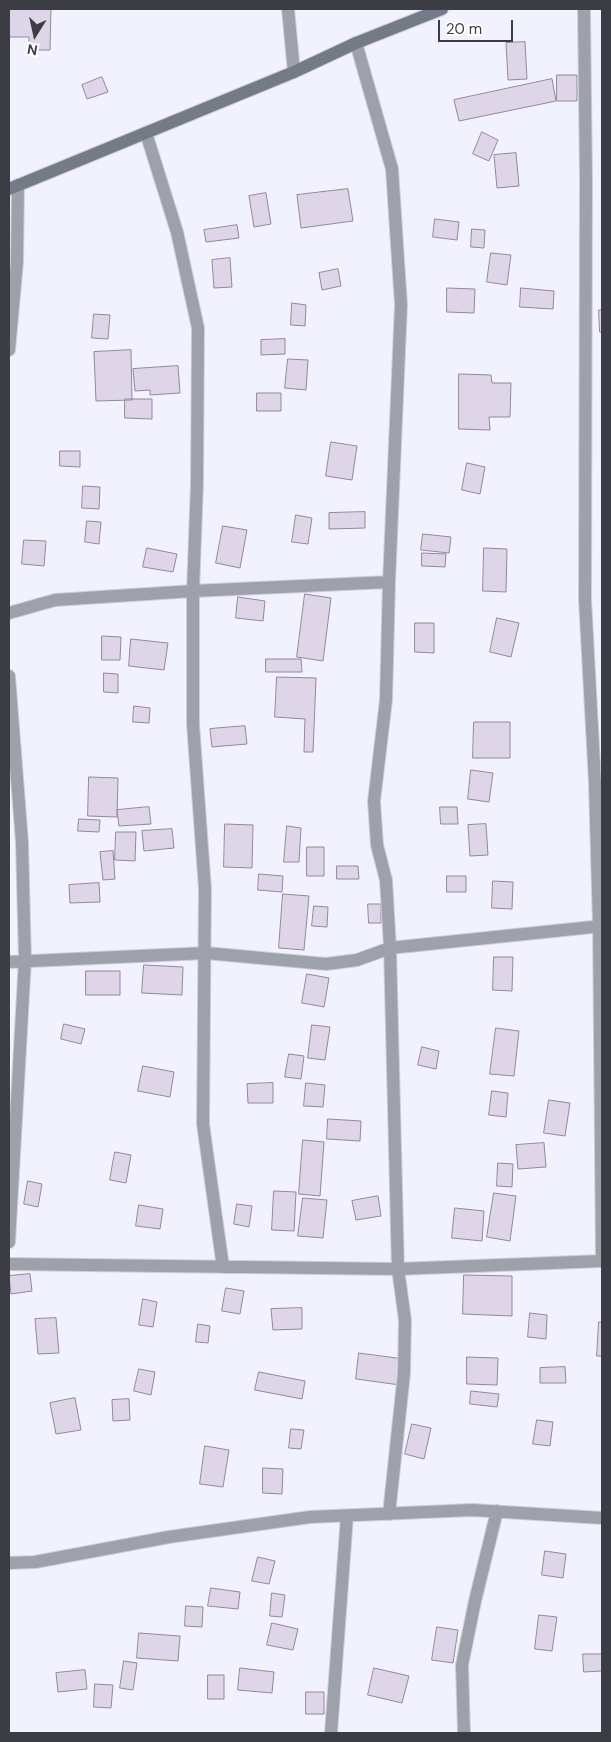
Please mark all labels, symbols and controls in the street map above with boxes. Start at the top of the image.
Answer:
north arrow [10,10,60,60]
scale bar [441,10,516,42]
text: 20 m [446,19,482,39]
text: N [26,40,39,60]

